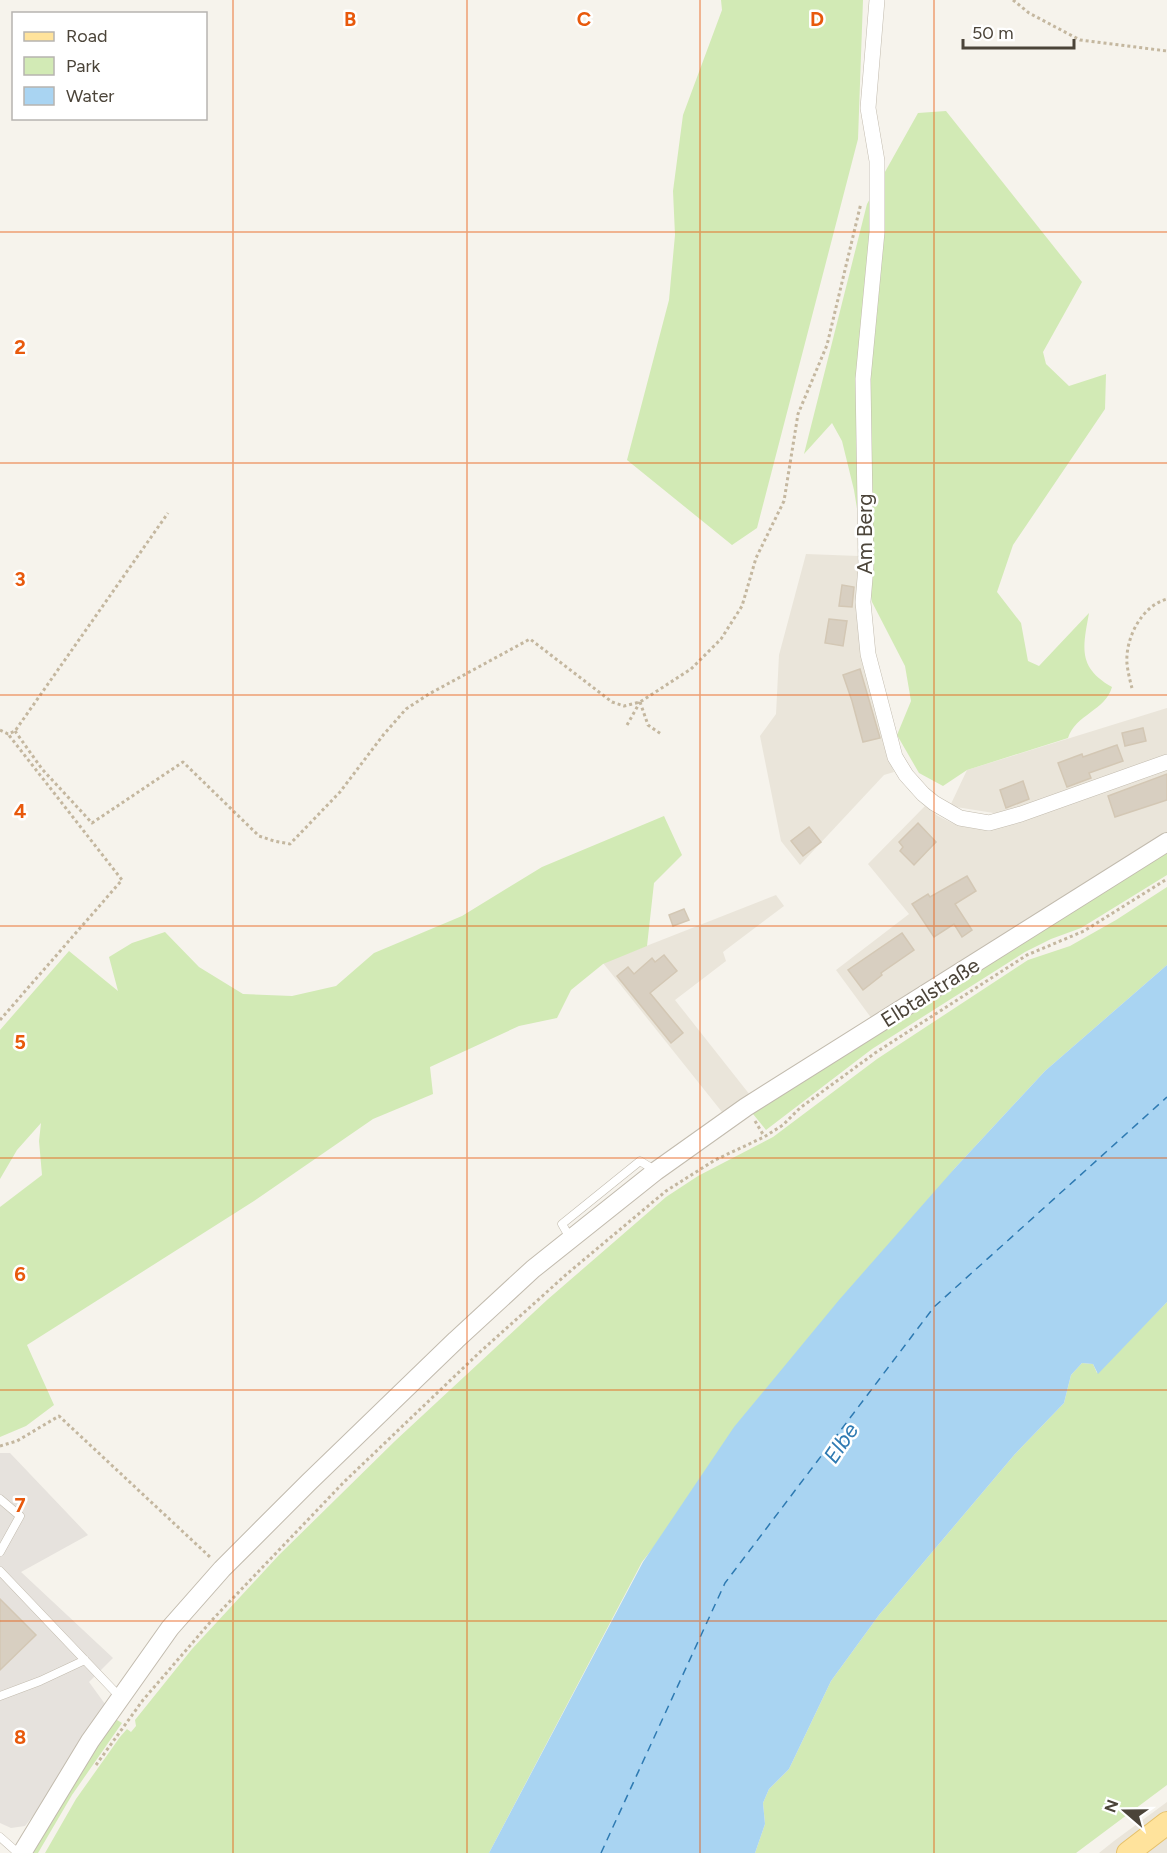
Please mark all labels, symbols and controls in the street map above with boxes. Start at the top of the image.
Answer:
text: B [344,7,356,31]
text: C [577,7,591,31]
text: D [810,7,824,31]
legend [12,12,207,120]
scale bar [963,12,1074,50]
text: 50 m [972,22,1014,44]
text: Road [66,25,107,47]
text: Park [66,55,101,77]
text: Water [66,85,114,107]
text: 2 [14,335,26,359]
street label: Am Berg [852,494,877,575]
text: 3 [14,567,26,591]
text: 4 [14,799,27,823]
street label: Elbtalstraße [876,952,984,1032]
text: 5 [14,1030,26,1054]
text: 6 [14,1262,26,1286]
water label: Elbe [818,1418,864,1468]
text: 7 [14,1493,26,1517]
text: 8 [14,1725,26,1749]
north arrow [1095,1781,1155,1841]
text: N [1100,1797,1122,1815]

